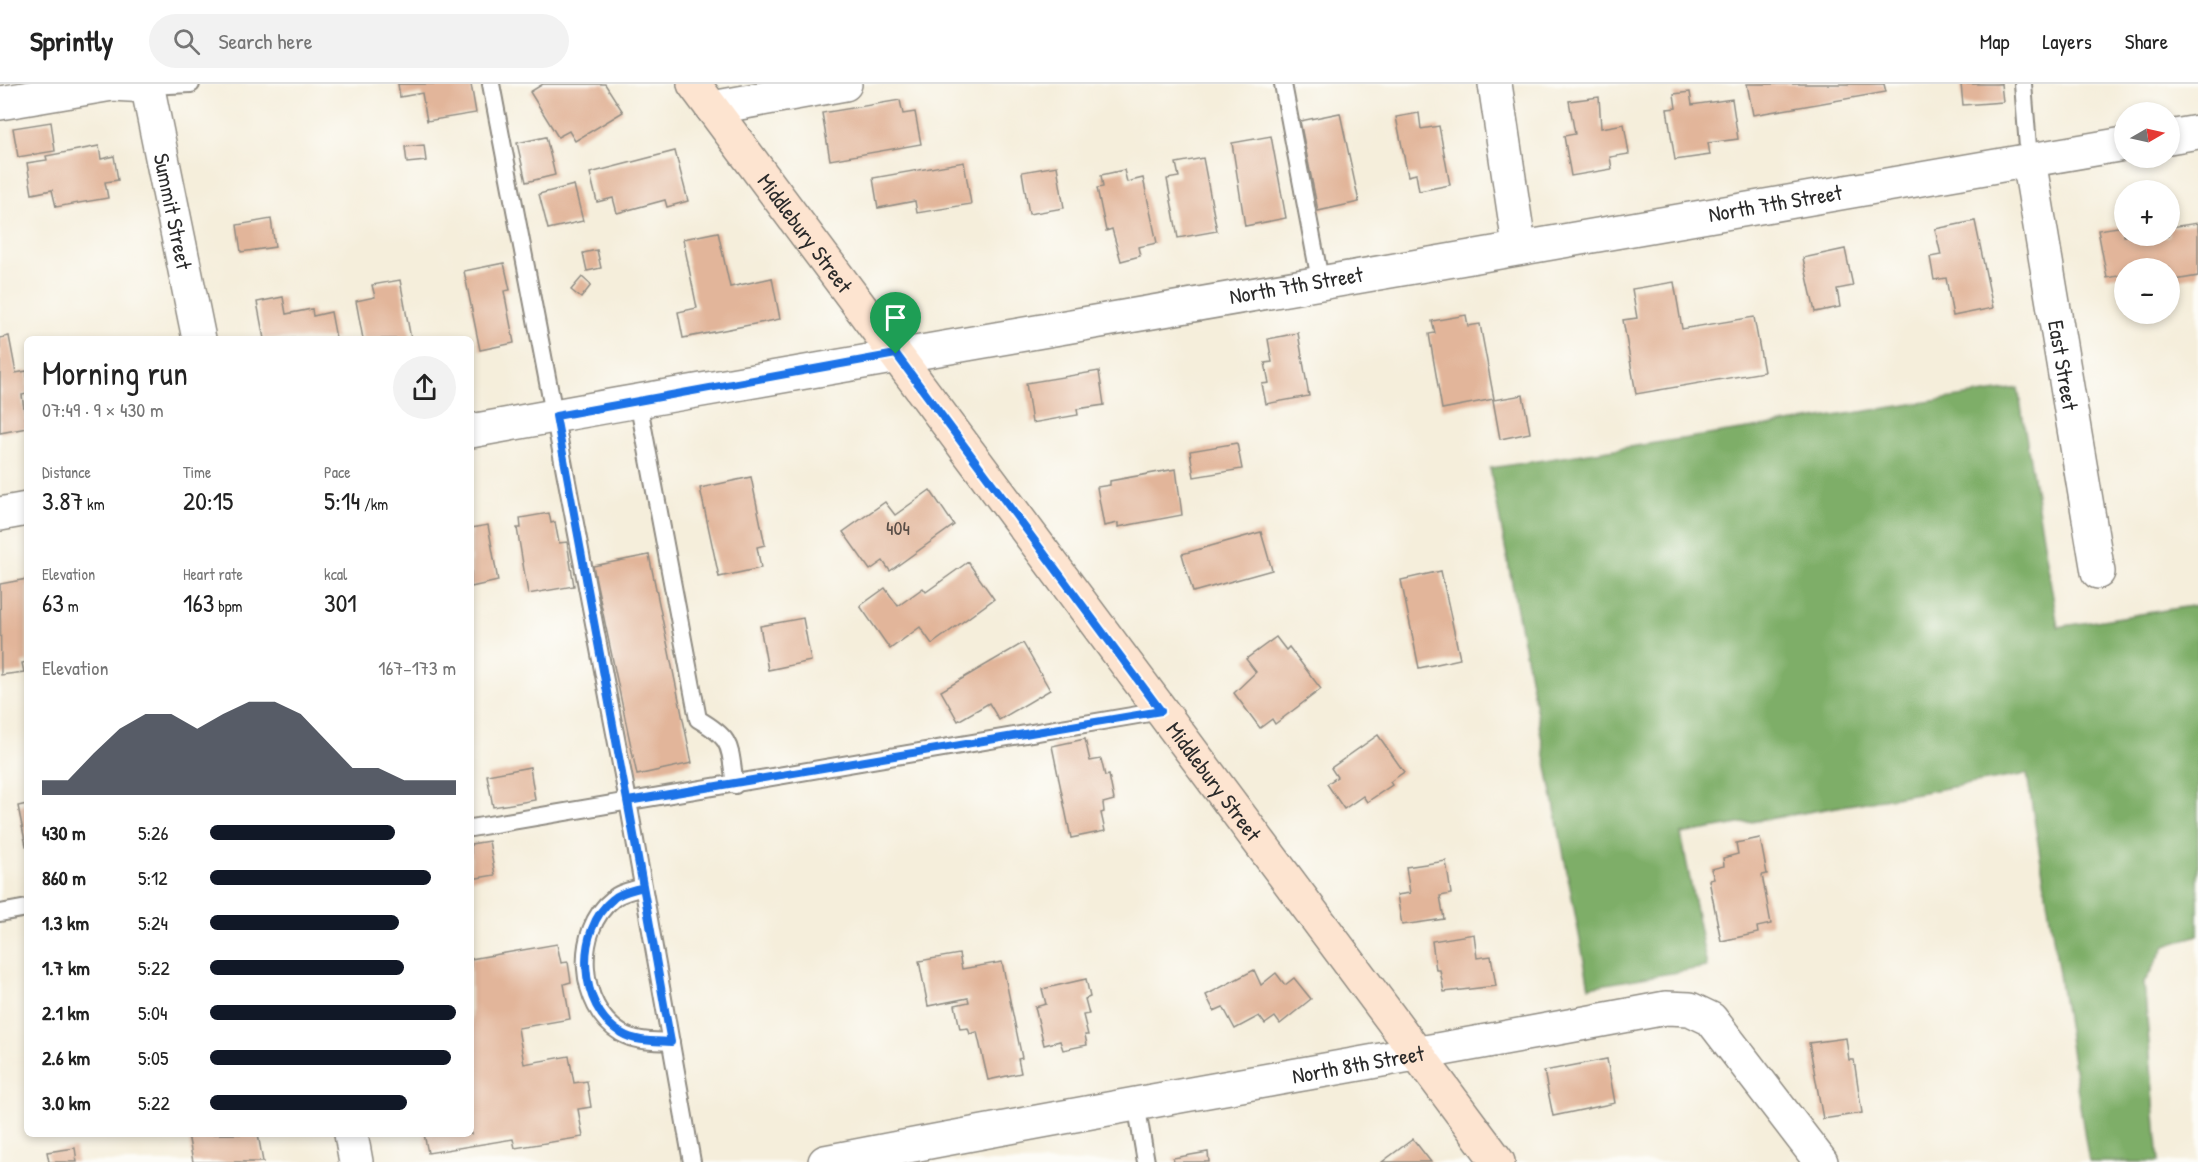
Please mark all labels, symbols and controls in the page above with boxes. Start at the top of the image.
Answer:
search box [149,14,569,68]
text: Sprintly [30,22,113,60]
icon: search [170,25,203,58]
text: Search here [218,26,312,56]
text: Map [1980,27,2009,56]
text: Layers [2042,27,2092,56]
text: Share [2125,27,2168,56]
north arrow [2114,102,2180,168]
map controls [2114,102,2180,324]
street label: Summit Street [147,151,200,272]
street label: Middlebury Street [751,167,860,299]
street label: North 7th Street [1706,177,1845,229]
button: + [2114,180,2180,246]
button: − [2114,258,2180,324]
street label: North 7th Street [1227,259,1366,311]
pin [870,292,921,354]
icon: arrive [879,301,912,334]
street label: East Street [2041,318,2086,413]
text: Morning run [42,351,188,395]
button: share [393,356,456,419]
text: 07:49 · 9 × 430 m [42,396,164,423]
text: Distance [42,461,91,483]
text: Time [183,461,211,483]
text: Pace [324,461,351,483]
text: 3.87 [42,483,83,518]
text: 20:15 [183,483,233,518]
text: 5:14 [324,483,360,518]
text: km [83,493,105,515]
text: /km [360,493,388,515]
house number: 404 [886,514,910,541]
text: Elevation [42,563,95,585]
text: Heart rate [183,563,243,585]
text: kcal [324,563,347,585]
text: 63 [42,585,64,620]
text: 163 [183,585,214,620]
text: 301 [324,585,357,620]
text: m [64,595,79,617]
text: bpm [214,595,242,617]
text: Elevation [42,654,108,681]
text: 167–173 m [378,654,456,681]
street label: Middlebury Street [1160,716,1269,848]
text: 430 m [42,819,86,846]
text: 5:26 [138,819,168,846]
text: 860 m [42,864,86,891]
text: 5:12 [138,864,168,891]
text: 1.3 km [42,909,89,936]
text: 5:24 [138,909,168,936]
text: 1.7 km [42,954,90,981]
text: 5:22 [138,954,170,981]
text: 2.1 km [42,999,89,1026]
text: 5:04 [138,999,168,1026]
street label: North 8th Street [1290,1038,1427,1091]
text: 2.6 km [42,1044,90,1071]
text: 5:05 [138,1044,169,1071]
text: 3.0 km [42,1089,91,1116]
text: 5:22 [138,1089,170,1116]

